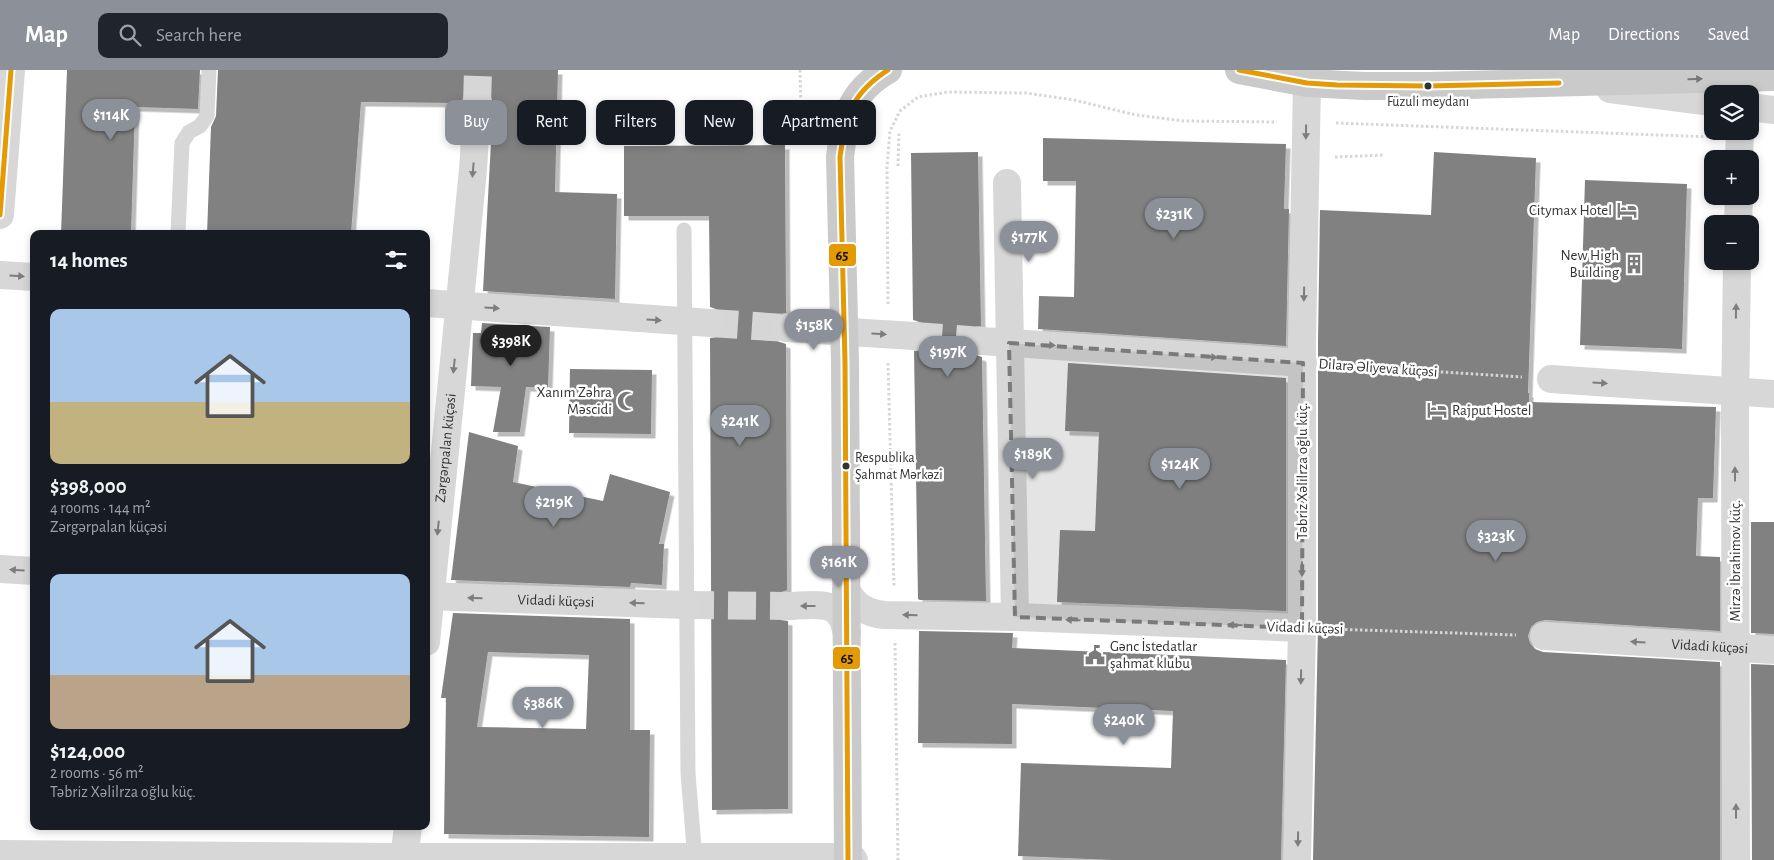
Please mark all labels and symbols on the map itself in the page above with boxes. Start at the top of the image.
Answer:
one-way arrow [1687,75,1703,83]
marker: Füzuli meydanı [1423,81,1433,91]
place label: Füzuli meydanı [1387,95,1469,109]
pin: $114K [76,98,146,141]
one-way arrow [1302,124,1310,140]
one-way arrow [469,162,477,178]
pin: $231K [1139,198,1209,240]
hotel icon: Citymax Hotel [1616,199,1638,221]
place label: Citymax Hotel [1529,203,1612,218]
pin: $177K [994,220,1064,263]
line badge: 65 [828,243,857,267]
place label: New High Building [1561,248,1620,280]
text: 65 [836,249,848,263]
building icon: New High Building [1623,253,1645,275]
one-way arrow [9,272,25,280]
one-way arrow [1300,286,1308,302]
one-way arrow [1733,303,1741,319]
one-way arrow [485,304,501,312]
pin: $158K [779,308,849,351]
one-way arrow [647,316,663,324]
pin: $398K [476,324,546,367]
one-way arrow [871,331,887,339]
pin: $197K [913,336,983,378]
one-way arrow [1040,342,1056,350]
one-way arrow [1202,353,1218,361]
street label: Dilarə Əliyeva küçəsi [1318,356,1438,380]
one-way arrow [450,359,458,375]
one-way arrow [1592,379,1608,387]
place label: Xanım Zəhra Məscidi [537,385,612,417]
mosque icon: Xanım Zəhra Məscidi [616,390,638,412]
street label: Zərgərpalan küçəsi [432,393,458,503]
hotel icon: Rajput Hostel [1426,399,1448,421]
street label: Təbriz Xəlilrza oğlu küç. [1295,403,1310,539]
place label: Rajput Hostel [1452,403,1532,418]
pin: $241K [705,404,775,447]
pin: $189K [998,438,1068,480]
pin: $124K [1145,448,1215,490]
place label: Respublika Şahmat Mərkəzi [855,451,943,482]
marker: Respublika Şahmat Mərkəzi [841,461,851,471]
one-way arrow [1731,466,1739,482]
pin: $219K [519,486,589,528]
street label: Mirzə İbrahimov küç. [1726,500,1743,622]
one-way arrow [434,520,442,536]
pin: $323K [1461,520,1531,562]
pin: $161K [804,546,874,588]
one-way arrow [1298,561,1306,577]
one-way arrow [9,566,25,574]
street label: Vidadi küçəsi [517,592,595,609]
one-way arrow [466,594,482,602]
one-way arrow [629,599,645,607]
one-way arrow [800,602,816,610]
one-way arrow [902,611,918,619]
one-way arrow [1065,615,1081,623]
street label: Vidadi küçəsi [1266,619,1344,637]
one-way arrow [1227,621,1243,629]
street label: Vidadi küçəsi [1671,636,1749,656]
place label: Gənc İstedatlar şahmat klubu [1110,637,1197,671]
one-way arrow [1630,638,1646,646]
public building icon: Gənc İstedatlar şahmat klubu [1084,644,1106,666]
line badge: 65 [832,646,861,670]
text: 65 [841,652,853,666]
one-way arrow [1297,669,1305,685]
pin: $386K [508,686,578,729]
pin: $240K [1089,704,1159,746]
one-way arrow [1732,803,1740,819]
one-way arrow [1294,831,1302,847]

